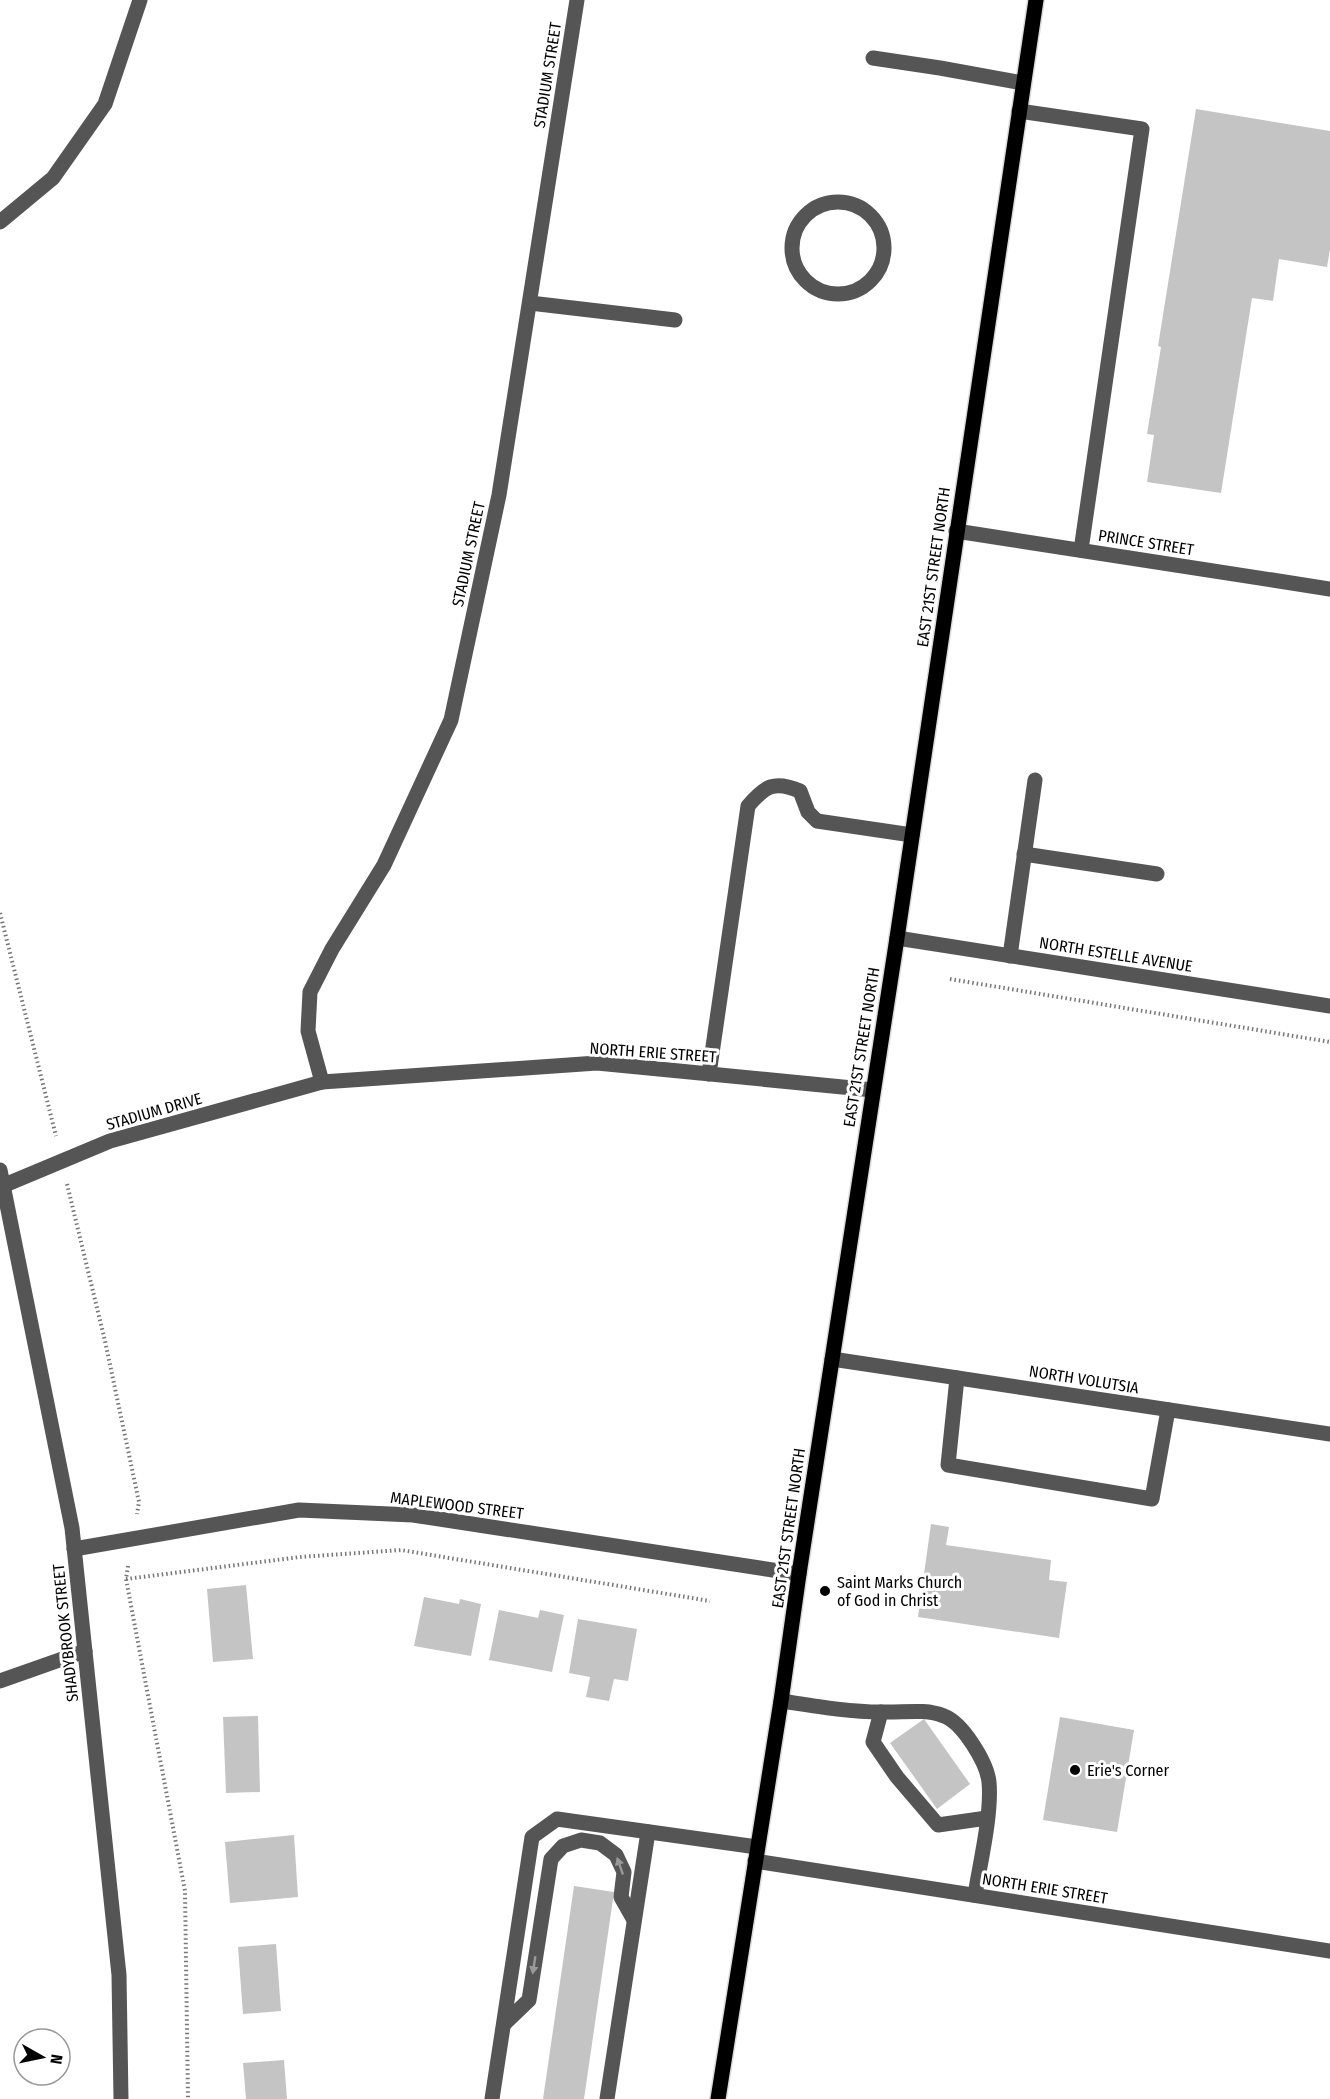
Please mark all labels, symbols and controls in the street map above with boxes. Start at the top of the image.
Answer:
street label: STADIUM STREET [530,20,565,129]
street label: EAST 21ST STREET NORTH [913,486,954,648]
street label: STADIUM STREET [448,499,489,608]
street label: PRINCE STREET [1097,526,1196,560]
street label: NORTH ESTELLE AVENUE [1038,933,1194,976]
street label: EAST 21ST STREET NORTH [839,966,884,1128]
street label: NORTH ERIE STREET [589,1039,717,1066]
street label: STADIUM DRIVE [104,1089,204,1134]
street label: NORTH VOLUTSIA [1028,1361,1141,1398]
street label: EAST 21ST STREET NORTH [768,1447,809,1609]
street label: MAPLEWOOD STREET [389,1488,525,1523]
street label: SHADYBROOK STREET [49,1562,82,1703]
place label: Saint Marks Church of God in Christ [837,1573,962,1610]
marker: Saint Marks Church of God in Christ [818,1584,832,1598]
place label: Erie's Corner [1087,1761,1170,1780]
marker: Erie's Corner [1068,1763,1082,1777]
one-way arrow [615,1857,625,1875]
street label: NORTH ERIE STREET [981,1869,1110,1908]
one-way arrow [529,1955,538,1974]
north arrow [12,2027,72,2087]
text: N [46,2053,66,2065]

